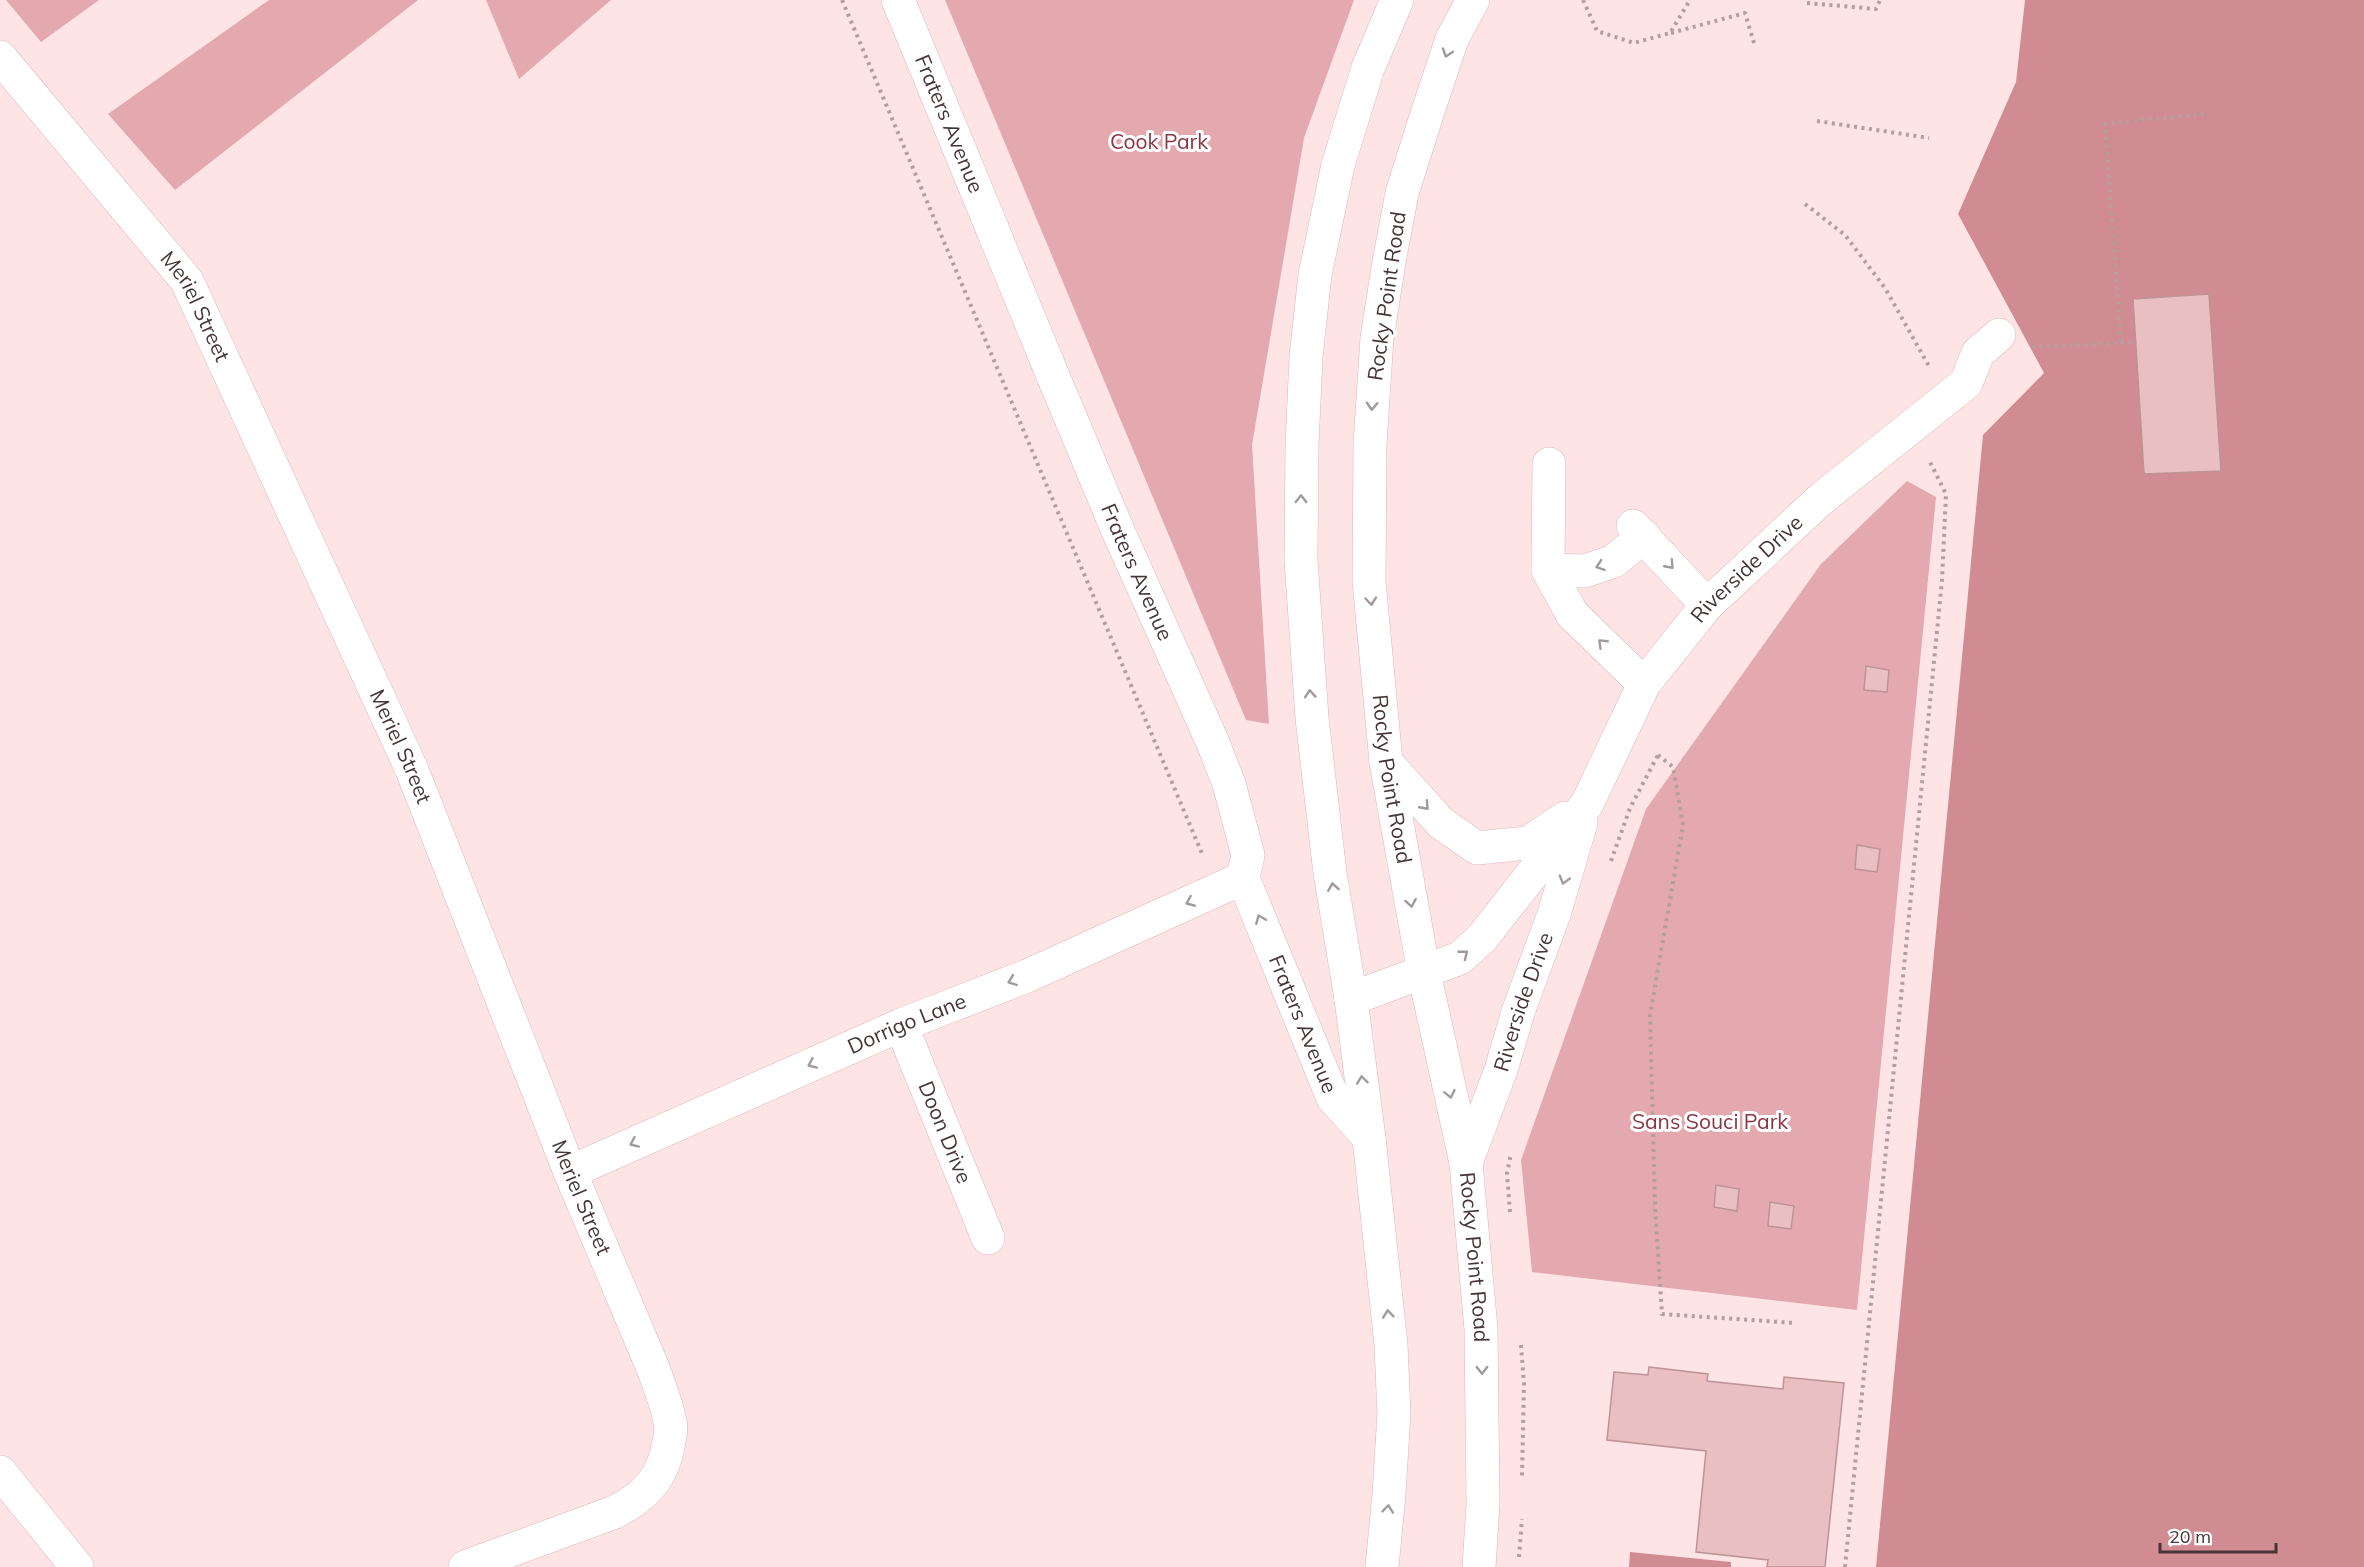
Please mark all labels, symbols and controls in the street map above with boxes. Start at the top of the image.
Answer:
one-way arrow [1442,47,1455,58]
street label: Fraters Avenue [910,51,990,196]
park label: Cook Park [1110,128,1208,154]
street label: Rocky Point Road [1361,210,1411,382]
street label: Meriel Street [155,245,236,365]
one-way arrow [1366,402,1379,411]
one-way arrow [1295,494,1308,503]
street label: Fraters Avenue [1096,499,1179,644]
street label: Riverside Drive [1684,509,1808,627]
one-way arrow [1595,558,1606,571]
one-way arrow [1663,559,1674,569]
one-way arrow [1364,596,1377,606]
one-way arrow [1599,640,1610,651]
street label: Meriel Street [365,685,438,807]
one-way arrow [1304,689,1317,698]
street label: Rocky Point Road [1368,693,1418,865]
one-way arrow [1418,799,1429,809]
one-way arrow [1559,874,1571,885]
one-way arrow [1327,883,1339,892]
one-way arrow [1185,895,1196,907]
one-way arrow [1404,897,1417,907]
one-way arrow [1255,915,1267,926]
street label: Riverside Drive [1487,929,1558,1074]
one-way arrow [1457,950,1468,961]
street label: Fraters Avenue [1264,951,1344,1097]
one-way arrow [1007,974,1018,987]
street label: Dorrigo Lane [843,987,969,1059]
one-way arrow [808,1057,819,1069]
one-way arrow [1356,1075,1369,1085]
street label: Doon Drive [913,1077,978,1187]
one-way arrow [1443,1088,1456,1098]
park label: Sans Souci Park [1632,1108,1788,1134]
street label: Meriel Street [547,1136,618,1259]
one-way arrow [630,1136,641,1148]
street label: Rocky Point Road [1455,1171,1495,1342]
one-way arrow [1382,1310,1395,1319]
one-way arrow [1475,1366,1488,1375]
one-way arrow [1381,1504,1394,1513]
scale bar [2160,1516,2276,1554]
text: 20 m [2169,1525,2211,1548]

